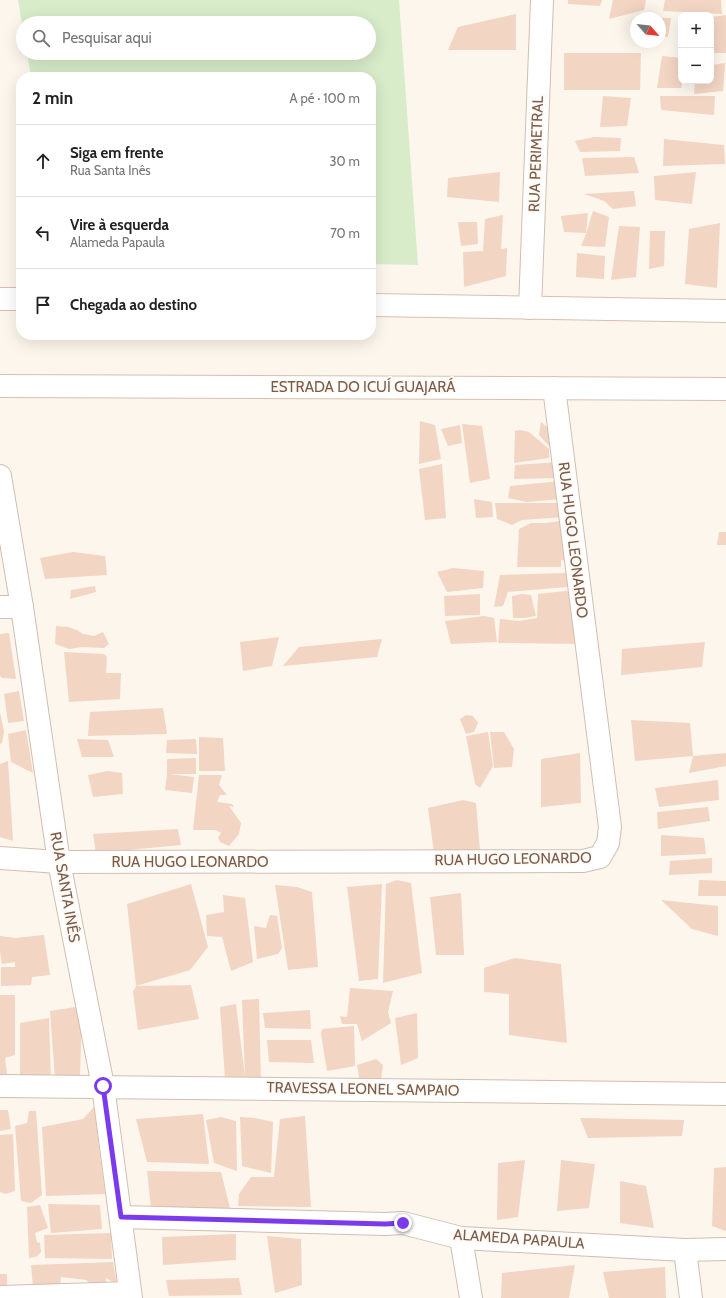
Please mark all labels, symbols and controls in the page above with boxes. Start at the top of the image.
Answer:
north arrow [630,12,666,48]
map controls [678,12,714,84]
button: + [678,12,714,48]
search box [16,16,376,60]
icon: search [30,27,52,49]
text: Pesquisar aqui [62,29,152,47]
button: − [678,48,714,84]
text: 2 min [32,88,73,108]
text: A pé · 100 m [290,90,360,106]
street label: RUA PERIMETRAL [525,95,547,212]
text: Siga em frente [70,144,163,162]
icon: ahead [32,150,54,172]
text: 30 m [330,153,360,169]
text: Rua Santa Inês [70,162,151,178]
text: Vire à esquerda [70,216,169,234]
icon: left [32,222,54,244]
text: 70 m [330,225,360,241]
text: Alameda Papaula [70,234,165,250]
icon: arrive [32,294,54,316]
text: Chegada ao destino [70,296,197,314]
street label: ESTRADA DO ICUÍ GUAJARÁ [271,377,456,396]
street label: RUA HUGO LEONARDO [554,461,592,619]
street label: RUA SANTA INÊS [46,830,85,944]
street label: RUA HUGO LEONARDO [434,849,592,869]
street label: RUA HUGO LEONARDO [111,853,269,871]
route start [94,1077,112,1095]
street label: TRAVESSA LEONEL SAMPAIO [266,1078,460,1100]
route end [394,1214,412,1232]
street label: ALAMEDA PAPAULA [453,1225,586,1253]

